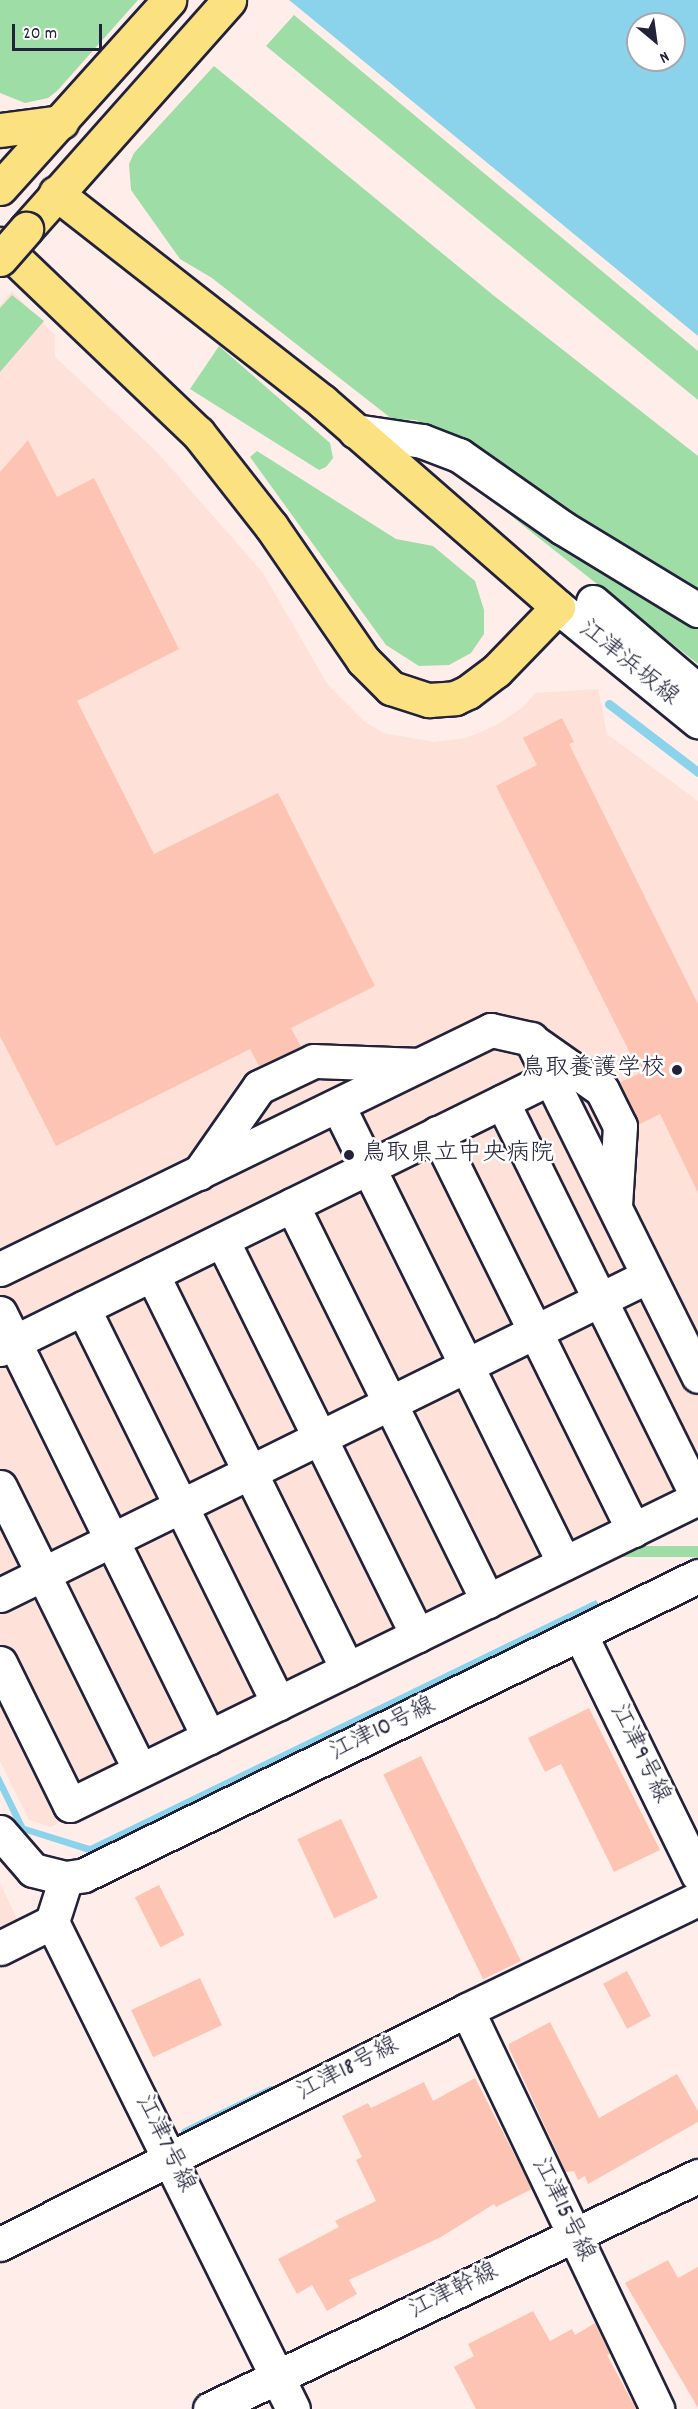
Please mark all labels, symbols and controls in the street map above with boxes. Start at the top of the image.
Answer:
scale bar [15,12,105,50]
north arrow [626,12,686,72]
text: 20 m [23,22,57,47]
text: N [655,44,673,68]
street label: 江津浜坂線 [572,615,684,713]
place label: 鳥取養護学校 [521,1056,665,1084]
marker: 鳥取養護学校 [670,1063,684,1077]
place label: 鳥取県立中央病院 [362,1141,554,1169]
marker: 鳥取県立中央病院 [340,1146,358,1164]
street label: 江津10号線 [325,1692,441,1768]
street label: 江津9号線 [603,1700,675,1808]
street label: 江津18号線 [292,2032,404,2108]
street label: 江津7号線 [128,2090,200,2198]
street label: 江津15号線 [524,2153,600,2267]
street label: 江津幹線 [405,2258,503,2326]

